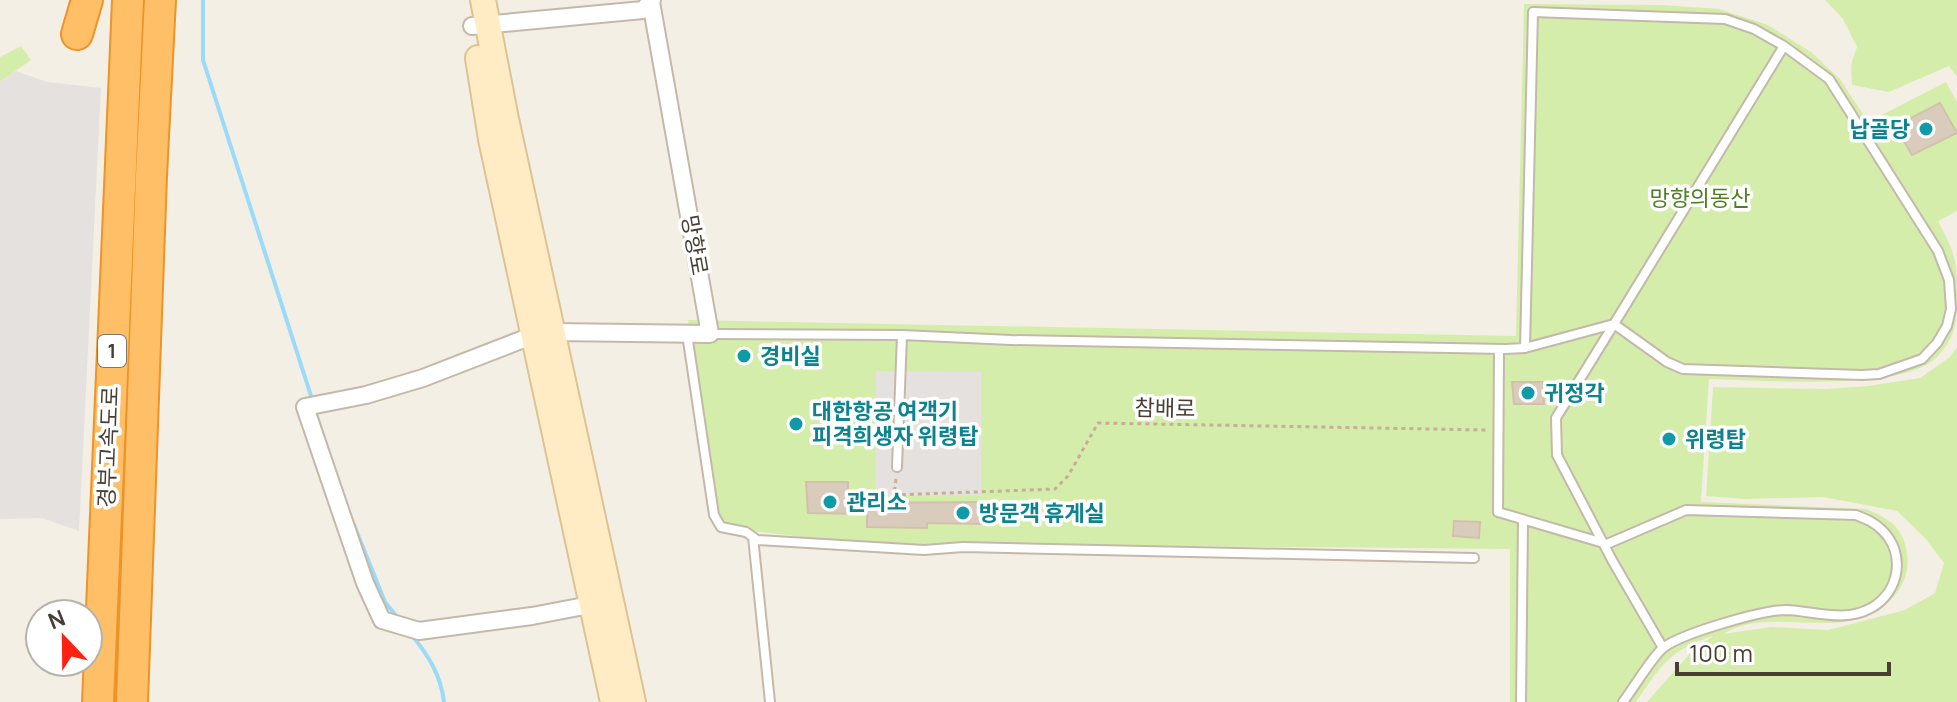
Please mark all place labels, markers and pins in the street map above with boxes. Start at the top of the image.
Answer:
place label: 납골당 [1849,114,1910,144]
marker: 납골당 [1917,120,1935,138]
place label: 경비실 [760,341,821,371]
marker: 경비실 [735,347,753,365]
place label: 귀정각 [1544,378,1605,408]
marker: 귀정각 [1519,384,1537,402]
place label: 대한항공 여객기 피격희생자 위령탑 [812,396,978,451]
marker: 대한항공 여객기 피격희생자 위령탑 [787,415,805,433]
place label: 위령탑 [1685,424,1746,454]
marker: 위령탑 [1660,430,1678,448]
place label: 관리소 [846,487,907,517]
marker: 관리소 [821,493,839,511]
place label: 방문객 휴게실 [979,498,1105,528]
marker: 방문객 휴게실 [954,504,972,522]

